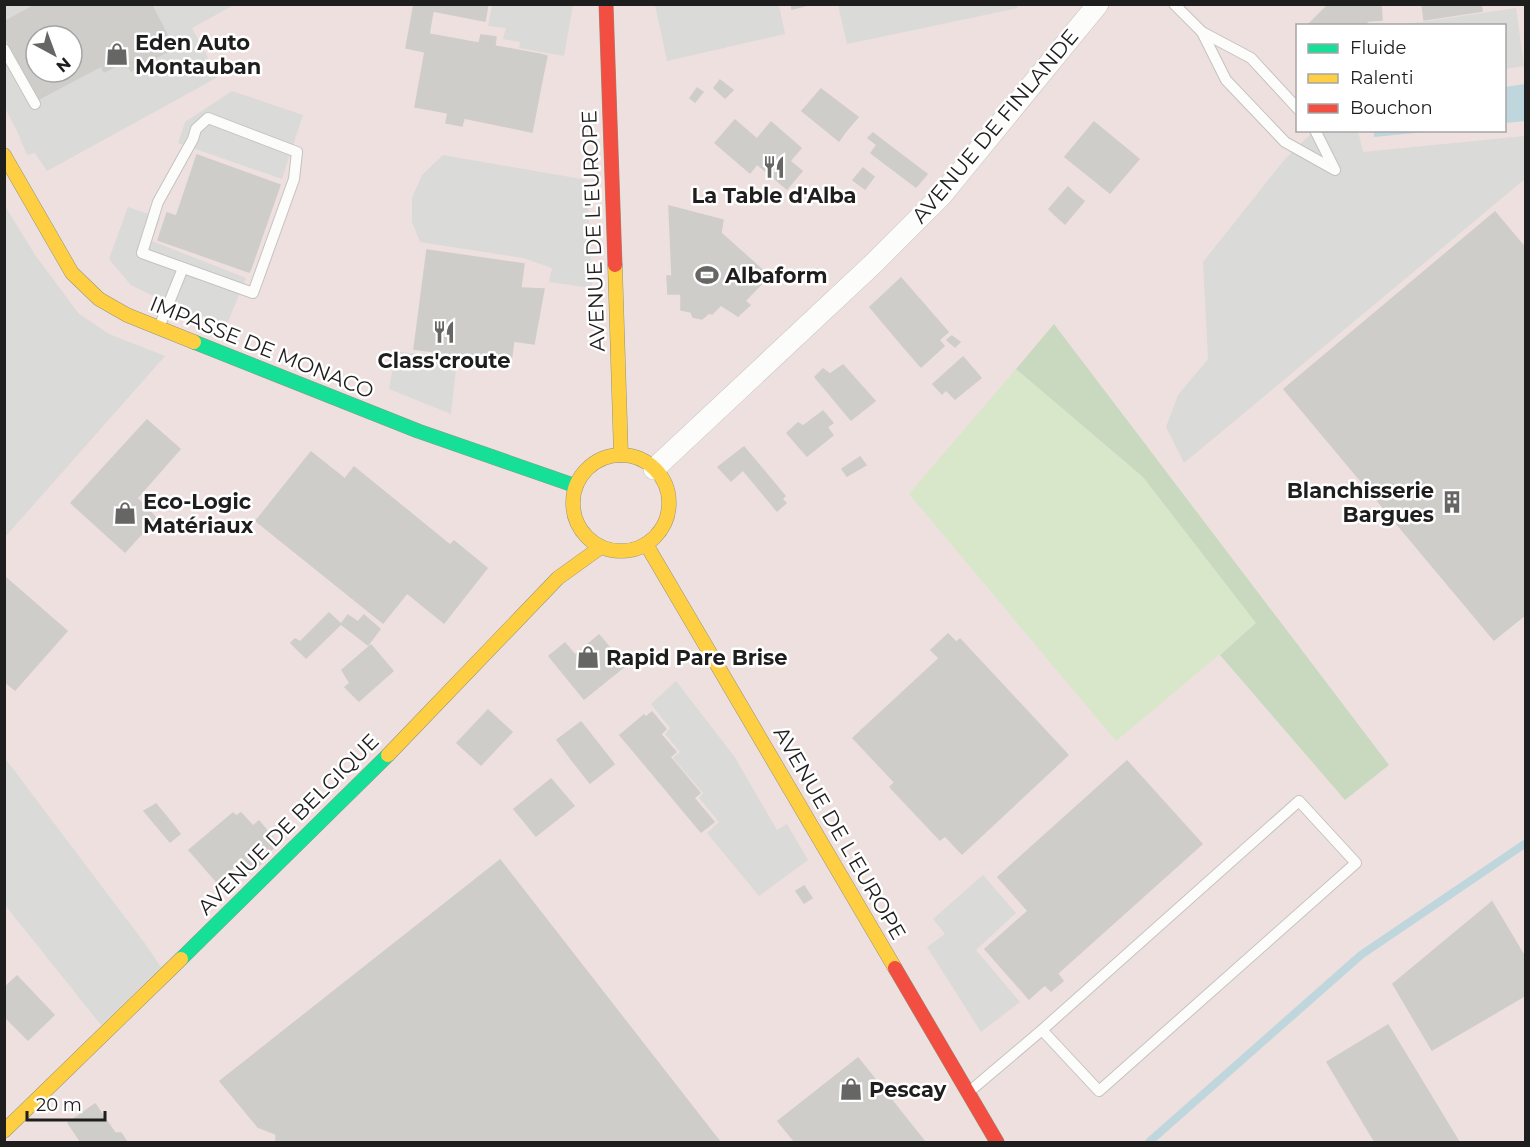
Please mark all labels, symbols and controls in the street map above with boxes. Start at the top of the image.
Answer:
north arrow [24,24,84,84]
street label: AVENUE DE FINLANDE [907,24,1083,228]
legend [1296,24,1506,132]
place label: Eden Auto Montauban [135,30,261,79]
text: Fluide [1350,37,1406,59]
shop icon: Eden Auto Montauban [104,41,130,67]
text: N [52,54,75,76]
text: Ralenti [1350,67,1414,89]
text: Bouchon [1350,97,1433,119]
street label: AVENUE DE L'EUROPE [576,110,610,352]
restaurant icon: La Table d'Alba [761,154,787,180]
place label: La Table d'Alba [691,183,857,208]
sports icon: Albaform [694,262,720,288]
place label: Albaform [724,263,827,288]
street label: IMPASSE DE MONACO [146,291,378,403]
restaurant icon: Class'croute [431,319,457,345]
place label: Class'croute [378,348,510,373]
place label: Blanchisserie Bargues [1287,478,1434,527]
place label: Eco-Logic Matériaux [143,489,254,538]
building icon: Blanchisserie Bargues [1439,489,1465,515]
shop icon: Eco-Logic Matériaux [112,500,138,526]
shop icon: Rapid Pare Brise [575,644,601,670]
place label: Rapid Pare Brise [606,645,787,670]
street label: AVENUE DE L'EUROPE [769,722,911,944]
street label: AVENUE DE BELGIQUE [192,728,384,920]
shop icon: Pescay [838,1076,864,1102]
place label: Pescay [869,1077,947,1102]
scale bar [27,1084,105,1122]
text: 20 m [36,1094,82,1116]

